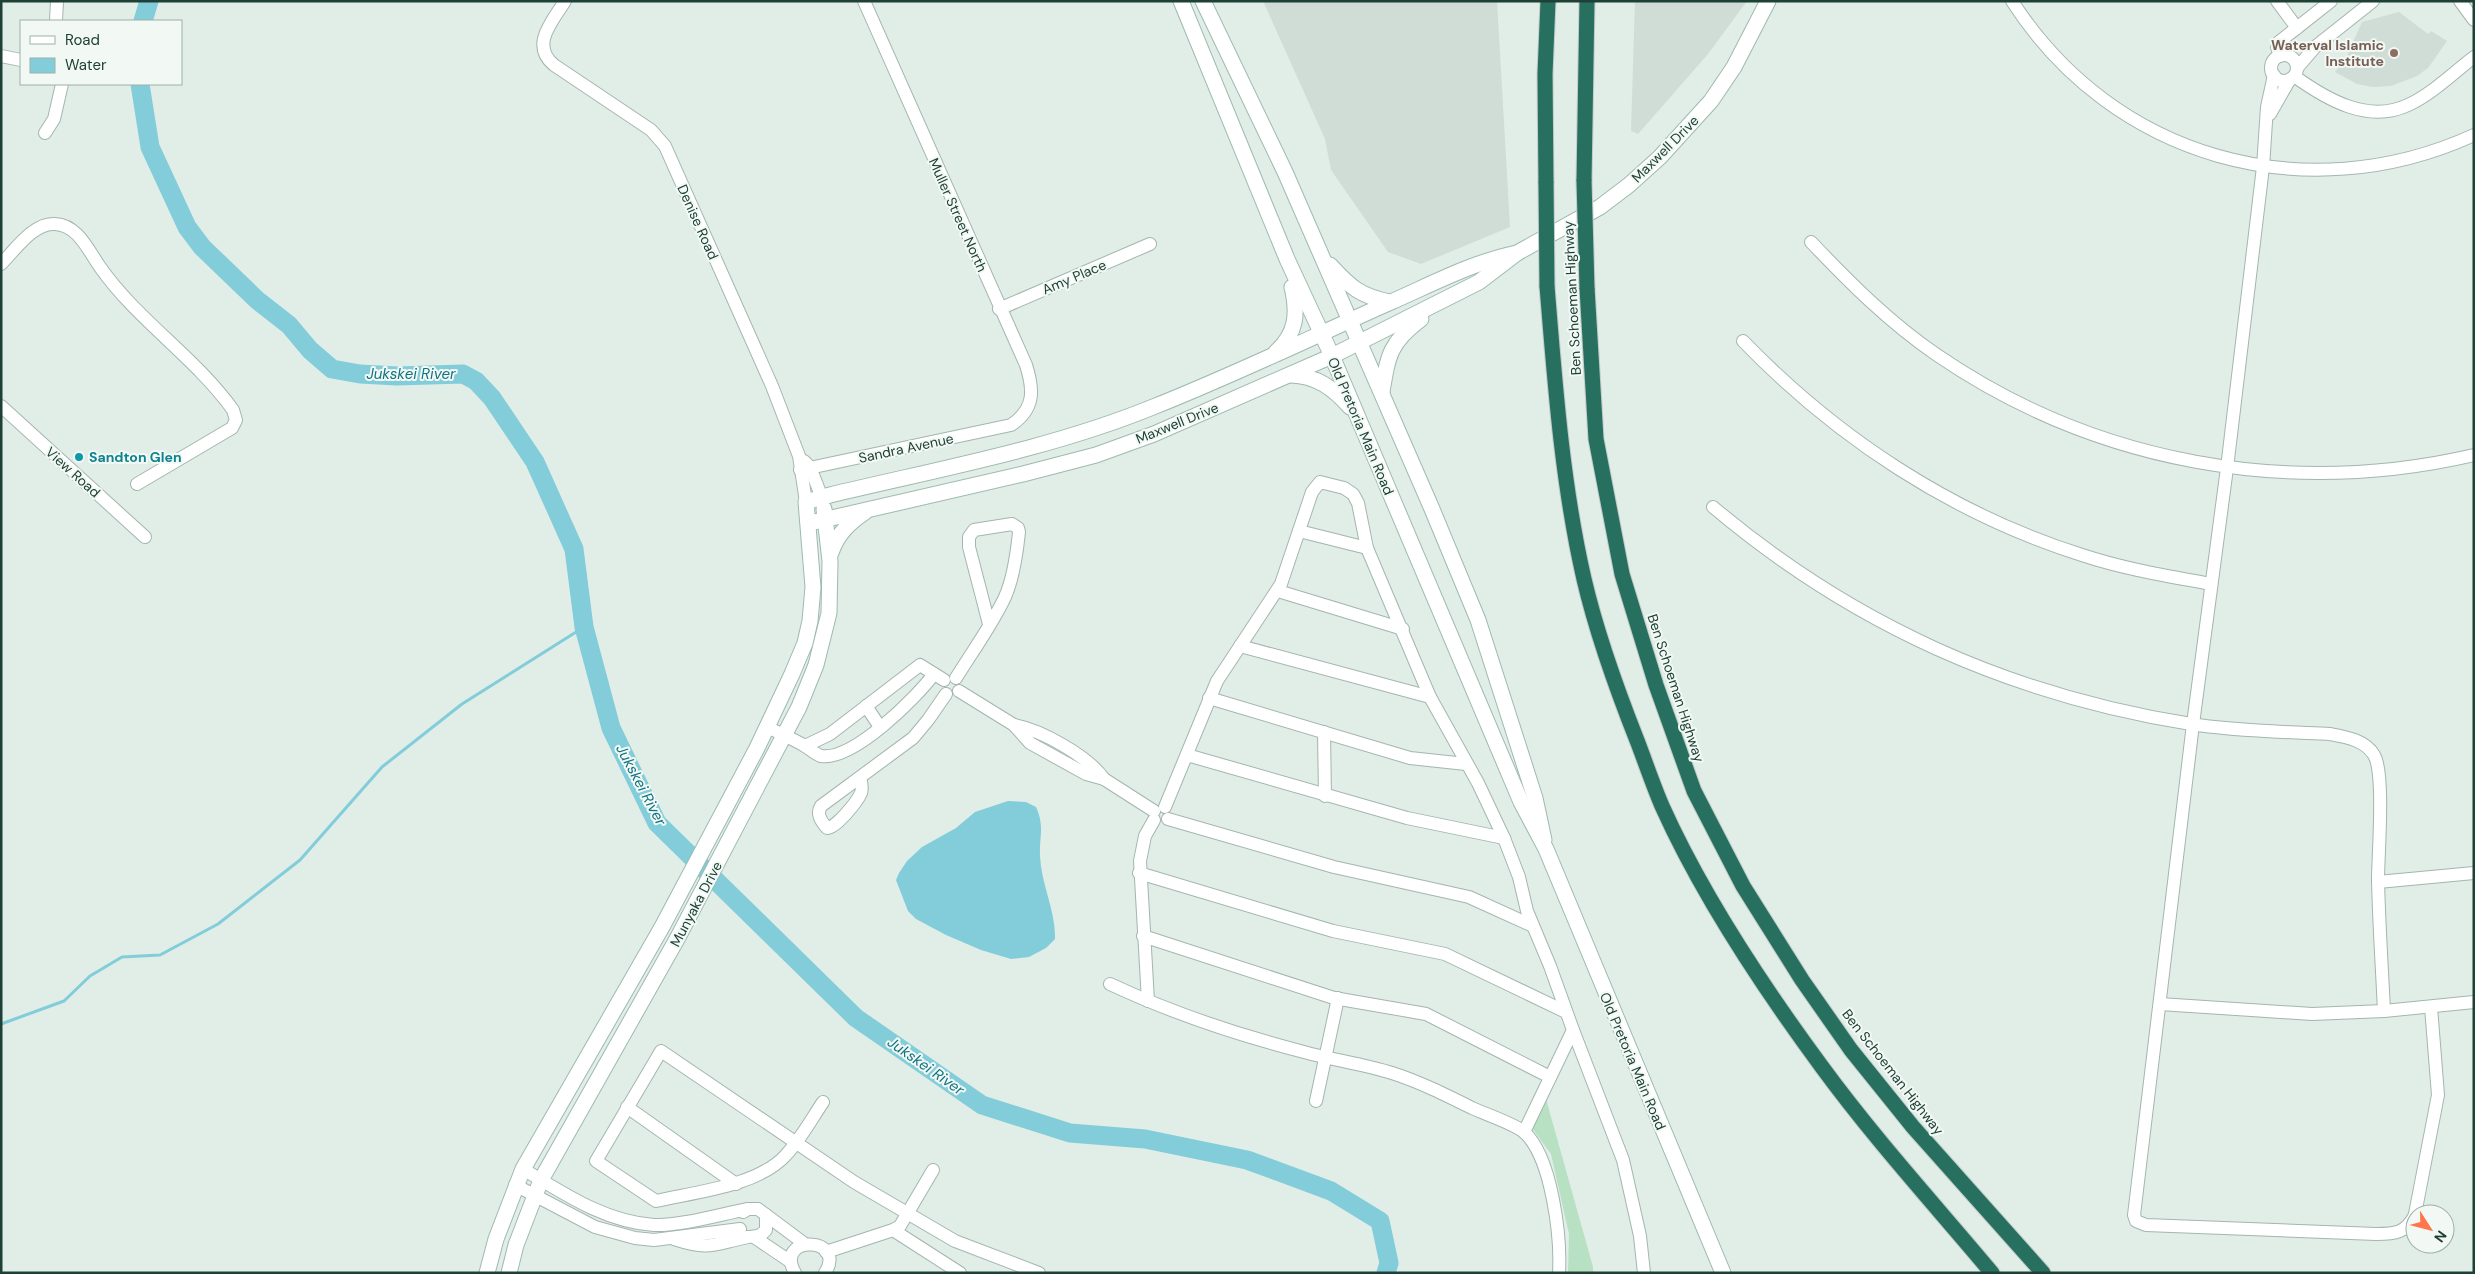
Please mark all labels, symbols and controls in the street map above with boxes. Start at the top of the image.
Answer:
legend [20,20,182,85]
text: Road [65,30,100,50]
place label: Waterval Islamic Institute [2271,36,2384,70]
marker: Waterval Islamic Institute [2388,47,2400,59]
text: Water [65,55,107,75]
street label: Maxwell Drive [1628,112,1702,186]
street label: Muller Street North [925,155,991,275]
street label: Denise Road [673,182,723,262]
street label: Ben Schoeman Highway [1559,220,1585,376]
street label: Amy Place [1039,255,1109,299]
street label: Old Pretoria Main Road [1324,354,1398,498]
water label: Jukskei River [366,364,456,384]
street label: Maxwell Drive [1133,398,1221,448]
street label: Sandra Avenue [857,429,955,467]
street label: View Road [42,443,104,501]
place label: Sandton Glen [89,448,182,466]
marker: Sandton Glen [73,451,85,463]
street label: Ben Schoeman Highway [1644,612,1709,765]
water label: Jukskei River [611,741,671,829]
street label: Munyaka Drive [666,858,726,950]
street label: Old Pretoria Main Road [1596,989,1670,1133]
street label: Ben Schoeman Highway [1838,1005,1948,1139]
water label: Jukskei River [884,1032,969,1100]
north arrow [2405,1204,2455,1254]
text: N [2430,1227,2451,1246]

